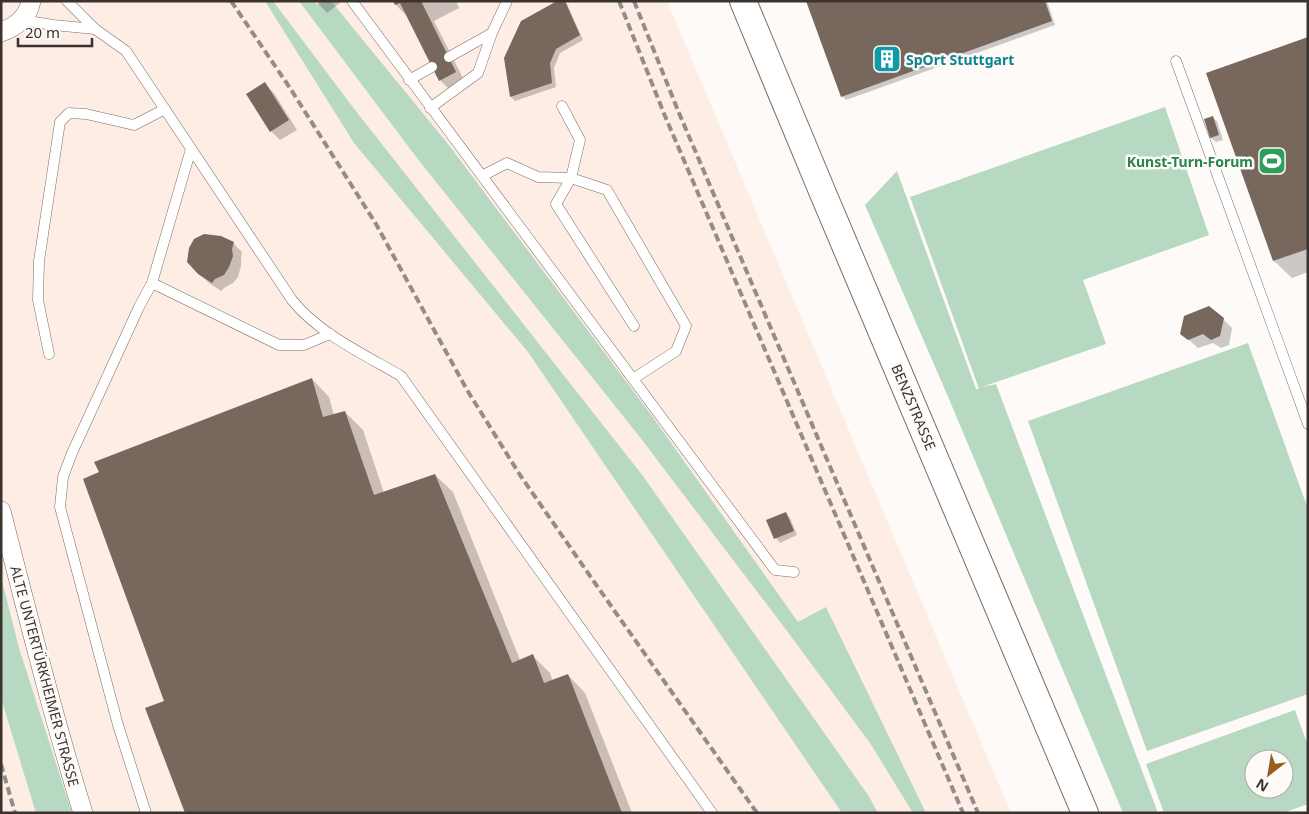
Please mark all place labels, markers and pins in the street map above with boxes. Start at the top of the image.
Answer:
building icon: SpOrt Stuttgart [872,44,902,74]
place label: SpOrt Stuttgart [906,50,1014,69]
sports icon: Kunst-Turn-Forum [1257,146,1287,176]
place label: Kunst-Turn-Forum [1127,152,1253,171]

